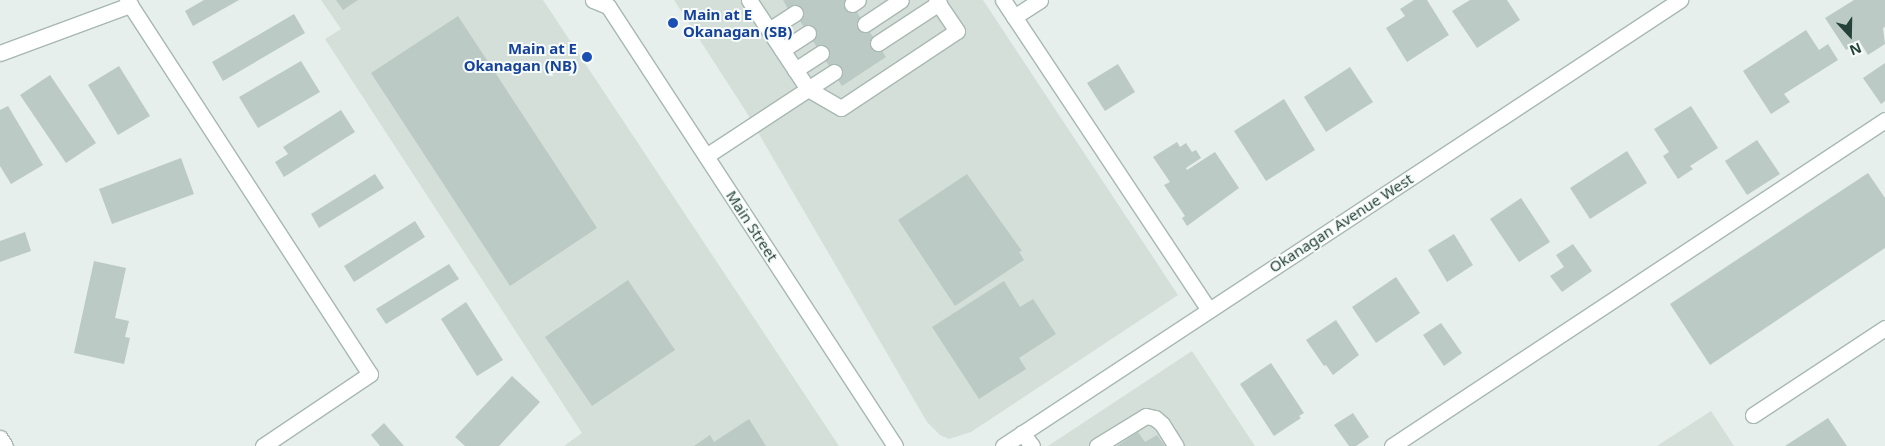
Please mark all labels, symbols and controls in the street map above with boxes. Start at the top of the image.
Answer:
place label: Main at E Okanagan (SB) [683,5,792,40]
north arrow [1825,10,1875,60]
marker: Main at E Okanagan (SB) [667,17,679,29]
place label: Main at E Okanagan (NB) [464,39,577,74]
text: N [1847,39,1864,60]
marker: Main at E Okanagan (NB) [581,51,593,63]
street label: Okanagan Avenue West [1266,170,1416,276]
street label: Main Street [722,187,782,265]

